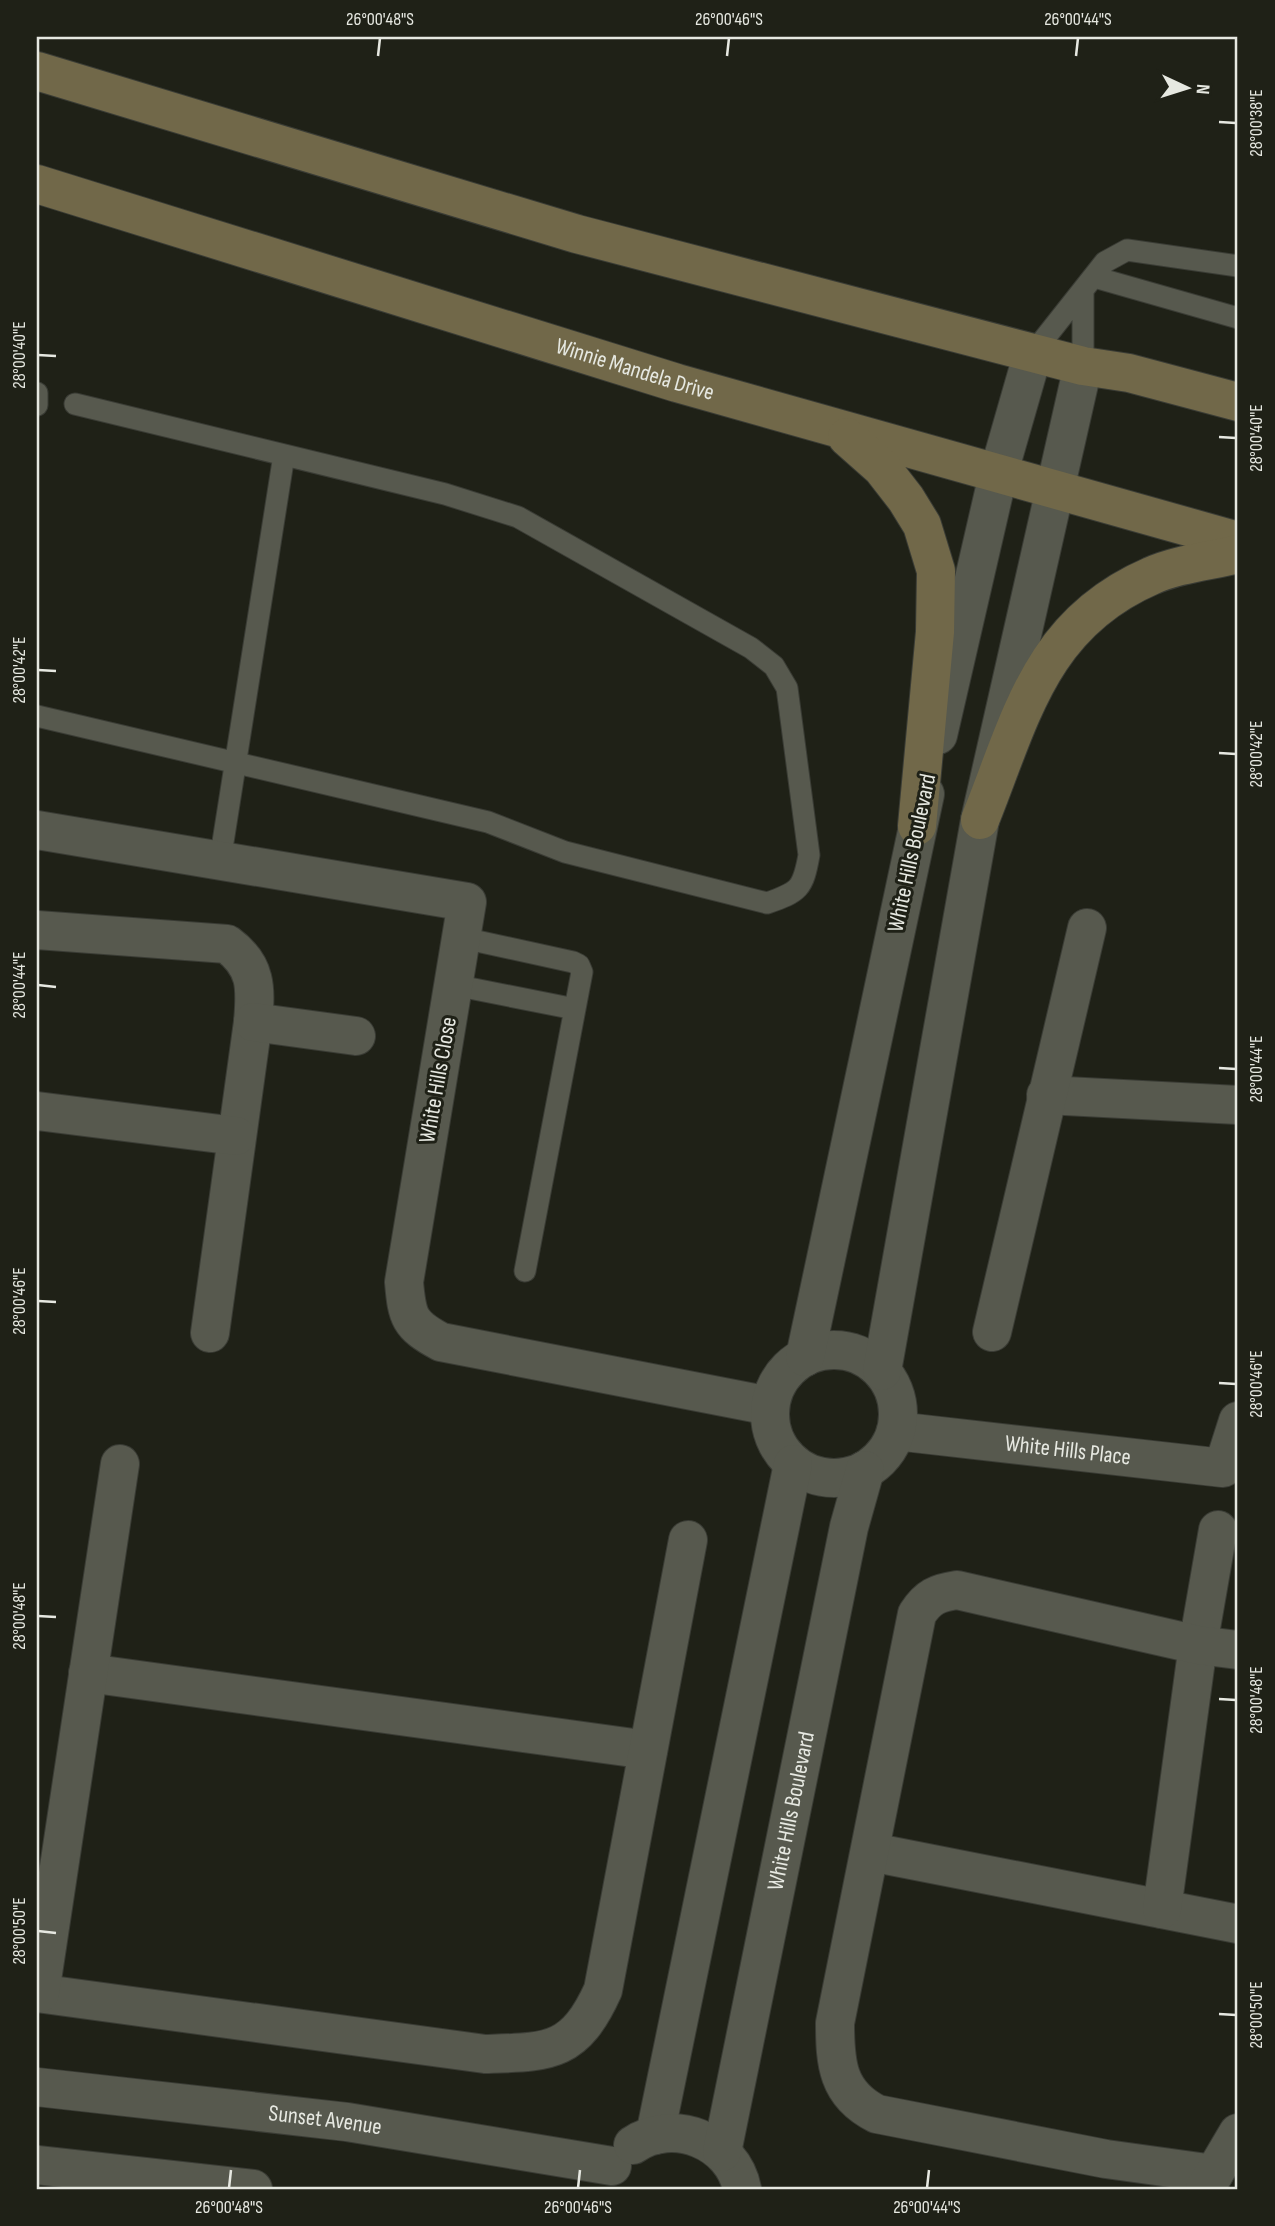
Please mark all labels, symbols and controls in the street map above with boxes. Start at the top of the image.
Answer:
text: 26°00'48"S [346,9,414,30]
text: 26°00'46"S [695,9,763,30]
text: 26°00'44"S [1044,9,1112,30]
north arrow [1152,52,1222,122]
text: N [1191,83,1214,95]
text: 28°00'38"E [1246,89,1267,157]
text: 28°00'40"E [9,321,30,389]
street label: Winnie Mandela Drive [552,332,717,407]
text: 28°00'40"E [1246,404,1267,472]
text: 28°00'42"E [9,637,30,703]
text: 28°00'42"E [1246,721,1267,787]
street label: White Hills Boulevard [882,771,942,935]
text: 28°00'44"E [9,951,30,1019]
street label: White Hills Close [413,1015,463,1145]
text: 28°00'44"E [1246,1035,1267,1103]
text: 28°00'46"E [9,1267,30,1335]
text: 28°00'46"E [1246,1350,1267,1418]
street label: White Hills Place [1003,1429,1132,1471]
text: 28°00'48"E [9,1582,30,1650]
text: 28°00'48"E [1246,1666,1267,1734]
street label: White Hills Boulevard [762,1729,821,1893]
text: 28°00'50"E [9,1897,30,1965]
text: 28°00'50"E [1246,1981,1267,2049]
street label: Sunset Avenue [267,2099,384,2142]
text: 26°00'48"S [195,2197,263,2218]
text: 26°00'46"S [544,2197,612,2218]
text: 26°00'44"S [893,2197,961,2218]

